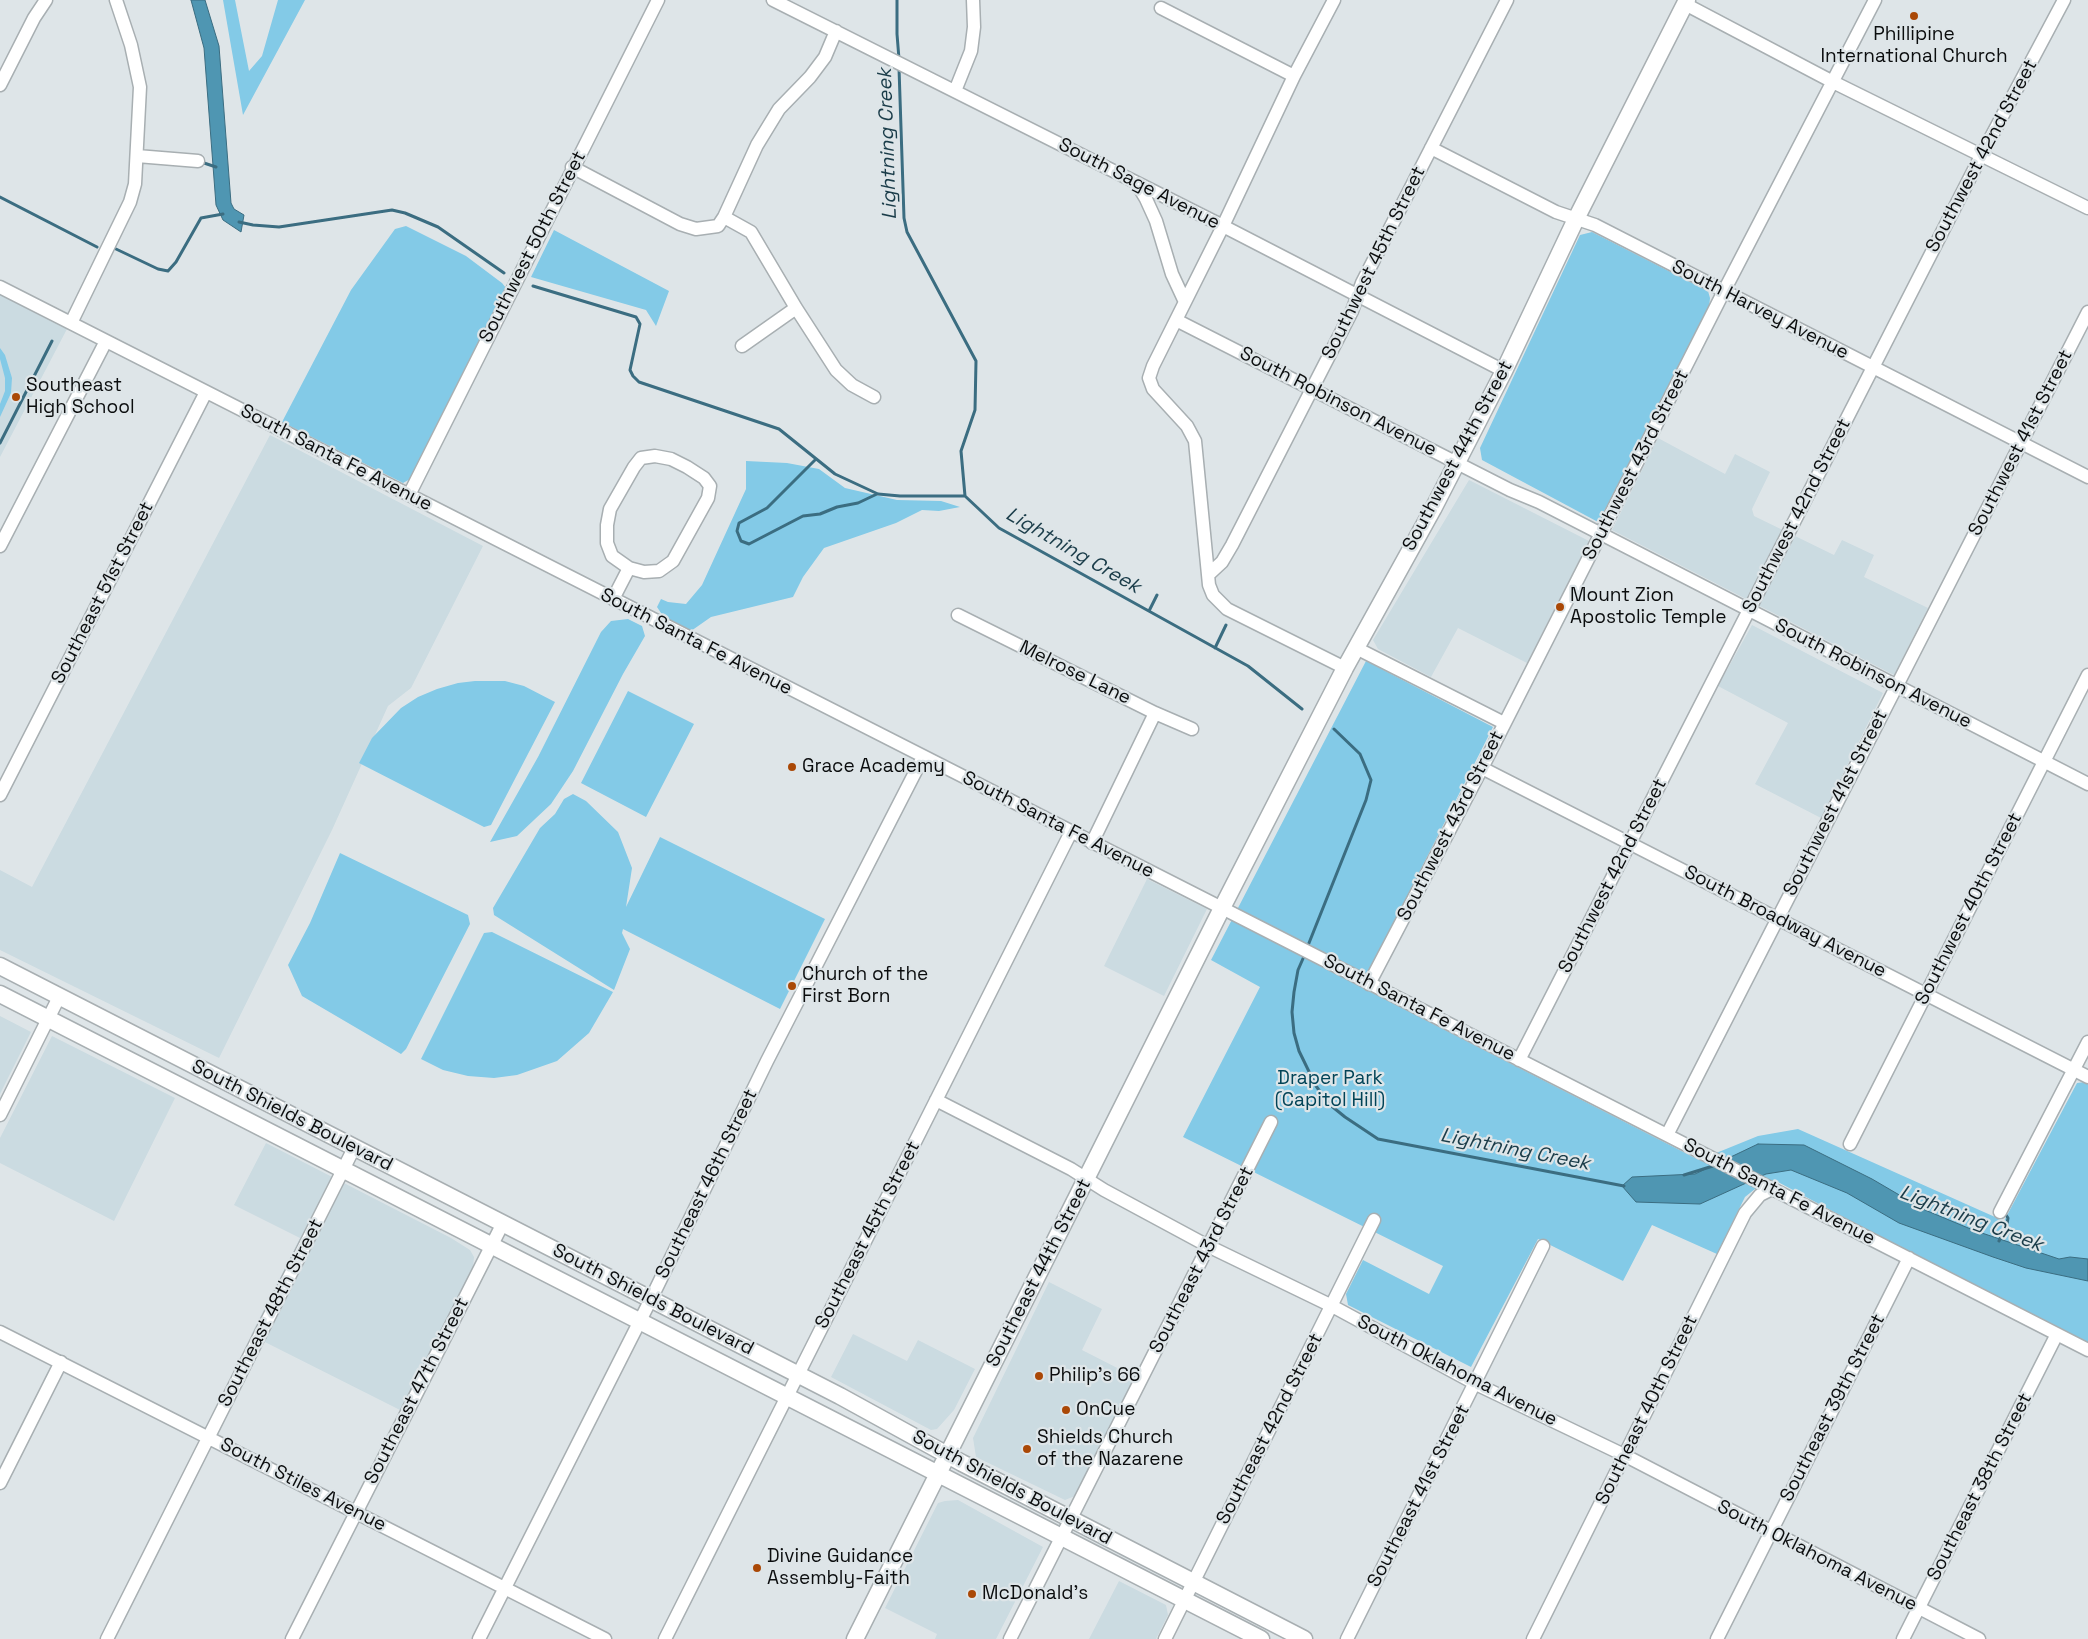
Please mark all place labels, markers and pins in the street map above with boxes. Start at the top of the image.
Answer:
marker: Phillipine International Church [1908,10,1920,22]
place label: Phillipine International Church [1820,24,2008,68]
place label: Southeast High School [26,375,135,419]
marker: Southeast High School [10,391,22,403]
place label: Mount Zion Apostolic Temple [1570,585,1726,629]
marker: Mount Zion Apostolic Temple [1554,601,1566,613]
place label: Grace Academy [802,756,945,778]
marker: Grace Academy [786,761,798,773]
place label: Church of the First Born [802,964,928,1008]
marker: Church of the First Born [786,980,798,992]
place label: Philip's 66 [1049,1365,1141,1387]
marker: Philip's 66 [1033,1370,1045,1382]
place label: OnCue [1076,1399,1135,1421]
marker: OnCue [1060,1404,1072,1416]
place label: Shields Church of the Nazarene [1037,1427,1183,1471]
marker: Shields Church of the Nazarene [1021,1443,1033,1455]
place label: Divine Guidance Assembly-Faith [767,1546,913,1590]
marker: Divine Guidance Assembly-Faith [751,1562,763,1574]
place label: McDonald's [982,1583,1088,1605]
marker: McDonald's [966,1588,978,1600]

